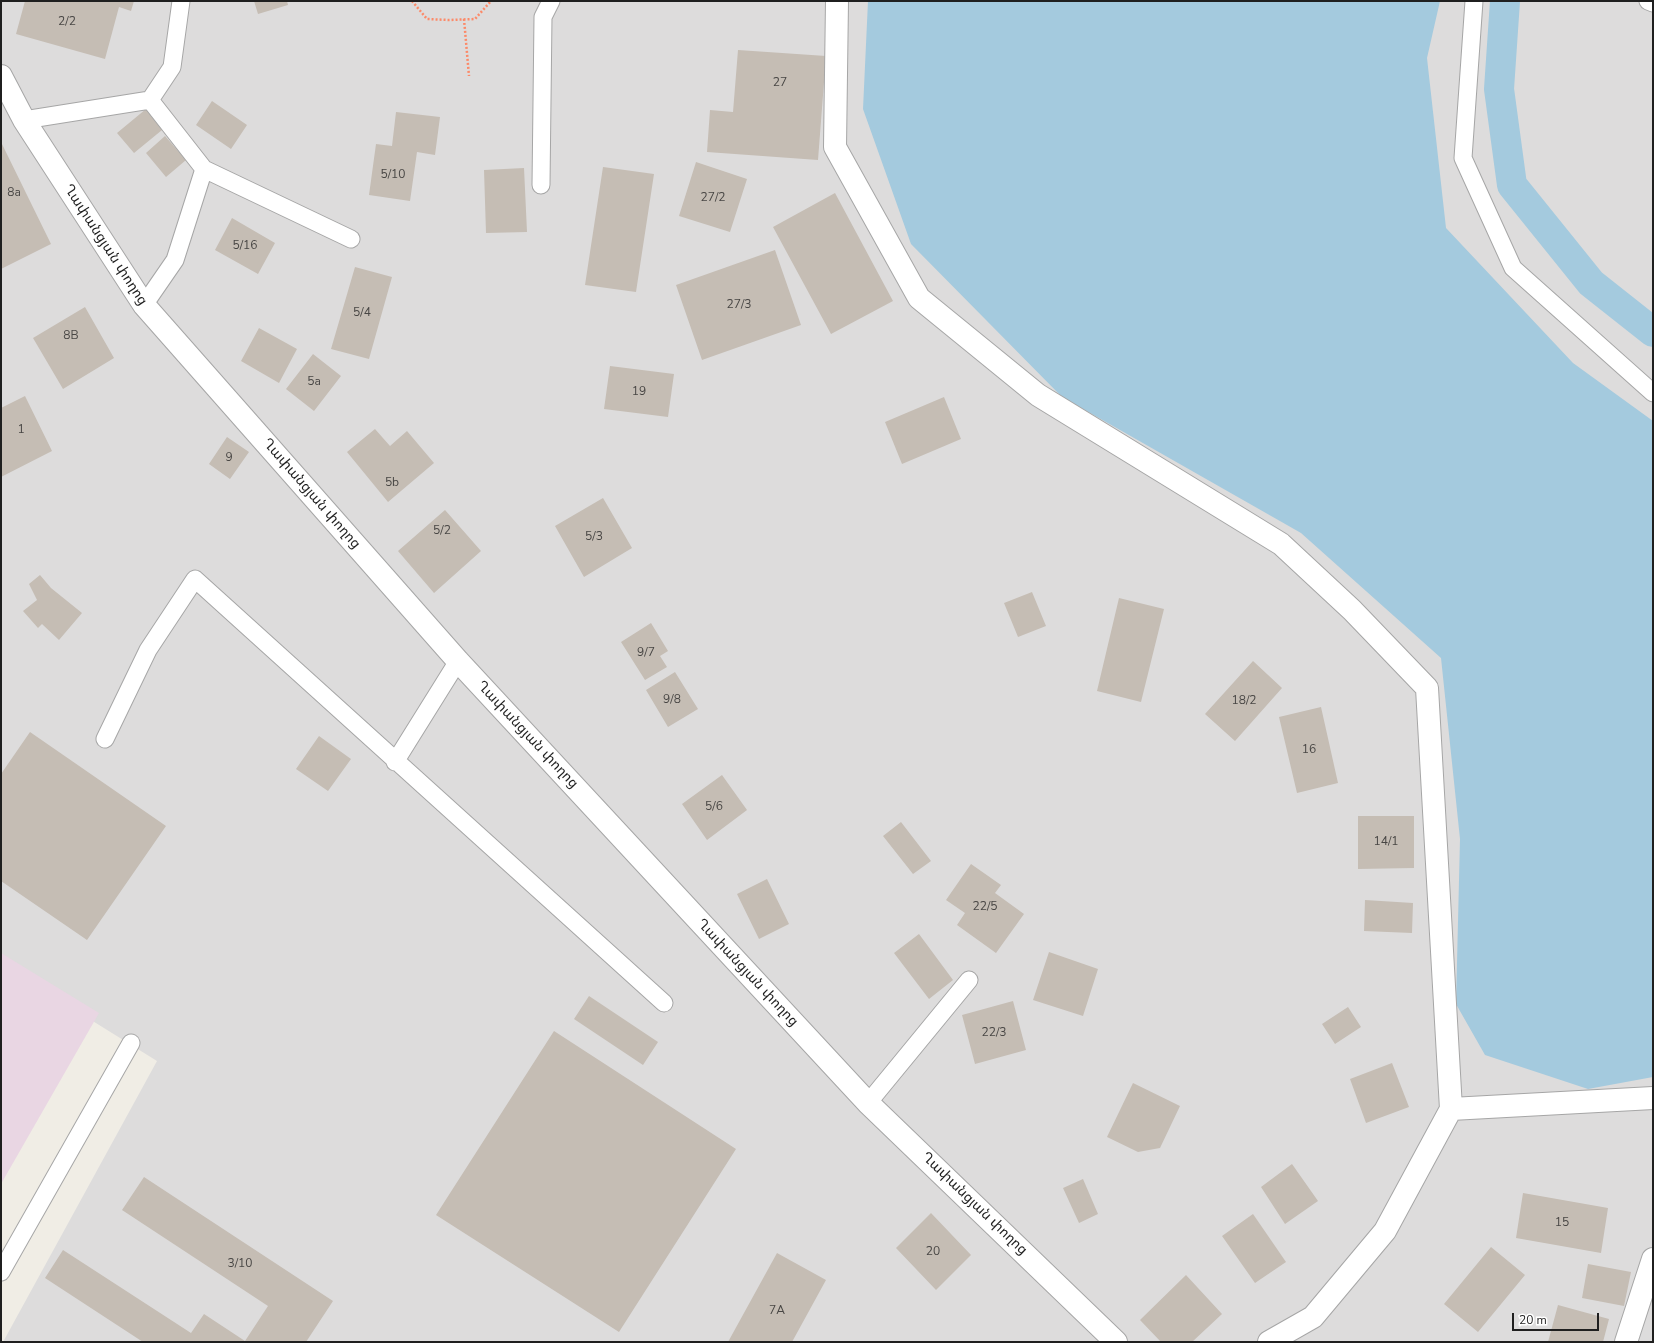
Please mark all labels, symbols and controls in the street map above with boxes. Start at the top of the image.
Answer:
house number: 2/2 [58,15,76,29]
house number: 27 [773,76,787,90]
house number: 5/10 [381,168,405,182]
street label: Ղափանցյան փողոց [60,181,150,309]
house number: 8a [7,186,21,200]
house number: 27/2 [701,191,725,205]
house number: 5/16 [233,239,257,253]
house number: 27/3 [727,298,751,312]
house number: 5/4 [353,306,371,320]
house number: 8B [63,329,79,343]
house number: 5a [307,375,321,389]
house number: 19 [632,385,646,399]
house number: 1 [17,423,25,437]
street label: Ղափանցյան փողոց [258,435,364,553]
house number: 9 [225,451,233,465]
house number: 5b [385,476,399,490]
house number: 5/2 [433,524,451,538]
house number: 5/3 [585,530,603,544]
house number: 9/7 [637,646,655,660]
street label: Ղափանցյան փողոց [473,678,581,792]
house number: 9/8 [663,693,681,707]
house number: 18/2 [1232,694,1256,708]
house number: 16 [1302,743,1316,757]
house number: 5/6 [705,800,723,814]
house number: 14/1 [1374,835,1398,849]
house number: 22/5 [973,900,997,914]
street label: Ղափանցյան փողոց [693,916,801,1030]
house number: 22/3 [982,1026,1006,1040]
street label: Ղափանցյան փողոց [917,1149,1031,1259]
house number: 15 [1555,1216,1569,1230]
house number: 20 [926,1245,940,1259]
house number: 3/10 [228,1257,252,1271]
house number: 7A [769,1304,785,1318]
scale bar [1514,1305,1601,1331]
text: 20 m [1519,1312,1547,1328]

